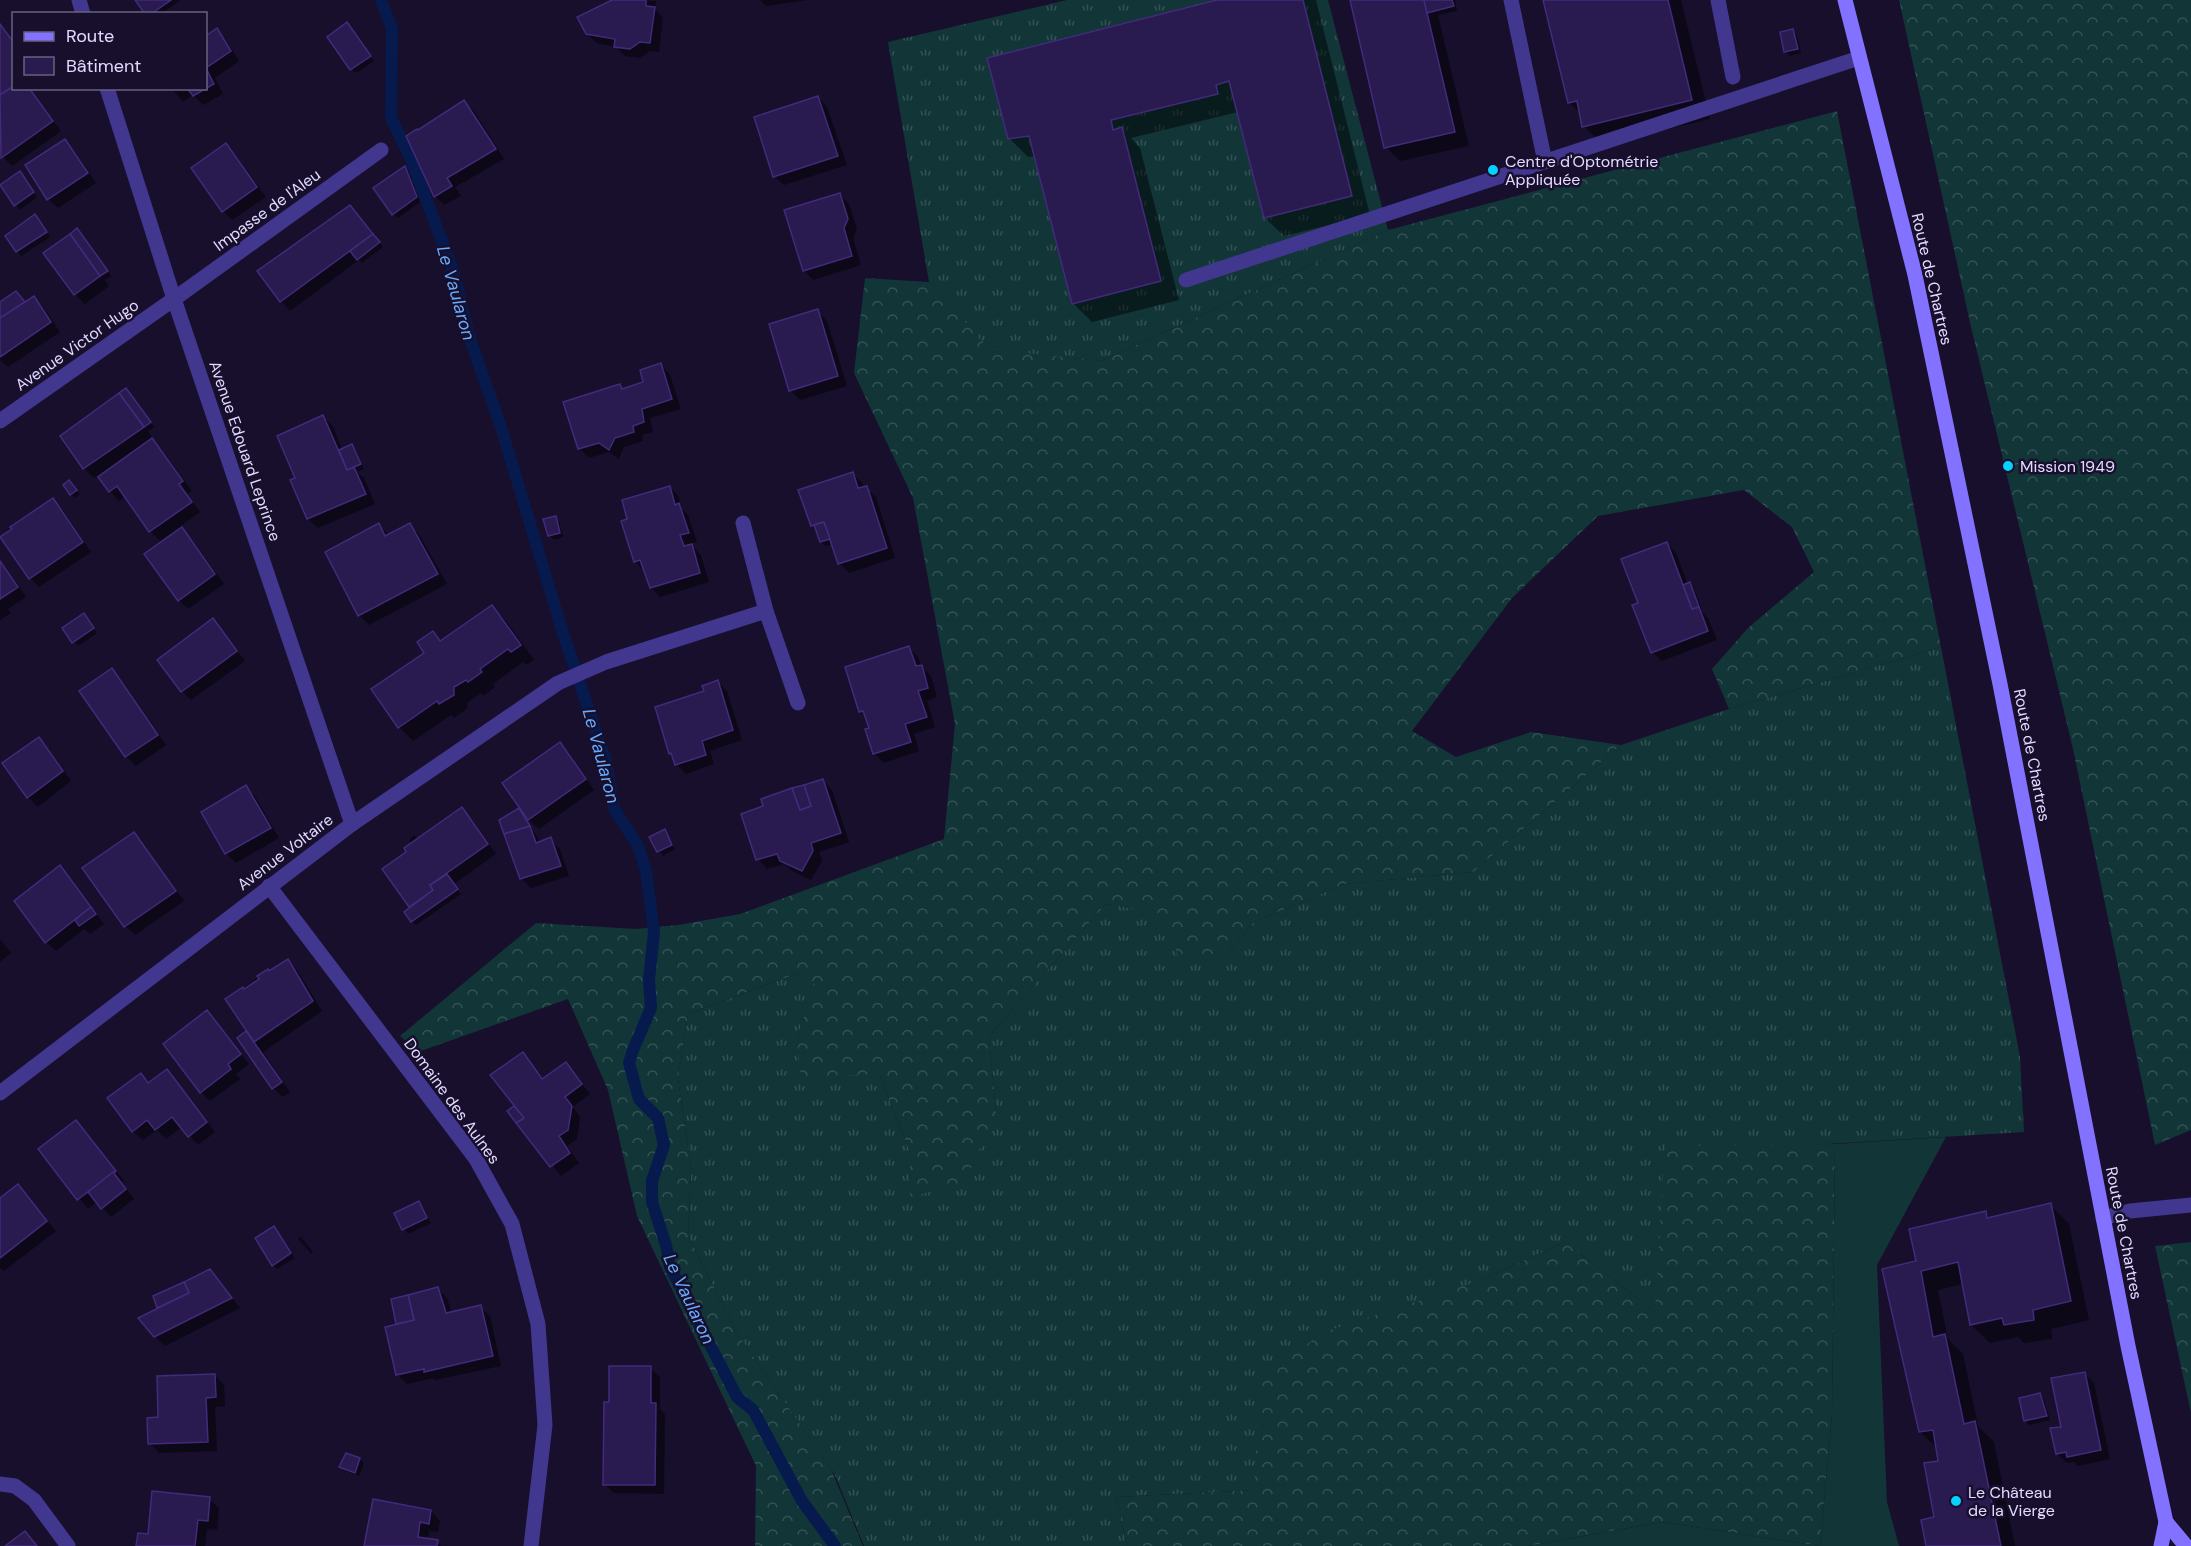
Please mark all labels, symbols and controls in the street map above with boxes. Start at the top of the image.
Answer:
legend [12,12,207,90]
text: Route [66,24,114,48]
text: Bâtiment [66,54,141,78]
place label: Centre d'Optométrie Appliquée [1505,151,1658,190]
marker: Centre d'Optométrie Appliquée [1486,163,1500,177]
street label: Impasse de l'Aleu [209,164,325,256]
street label: Route de Chartres [1907,211,1957,347]
water label: Le Vaularon [431,243,481,343]
street label: Avenue Victor Hugo [11,295,143,395]
street label: Avenue Edouard Leprince [204,358,286,544]
place label: Mission 1949 [2020,456,2115,477]
marker: Mission 1949 [2001,459,2015,473]
street label: Route de Chartres [2009,687,2055,823]
water label: Le Vaularon [577,706,625,806]
street label: Avenue Voltaire [233,809,337,895]
street label: Domaine des Aulnes [399,1034,505,1168]
street label: Route de Chartres [2101,1165,2147,1301]
water label: Le Vaularon [658,1250,720,1348]
place label: Le Château de la Vierge [1968,1482,2055,1521]
marker: Le Château de la Vierge [1949,1494,1963,1508]

